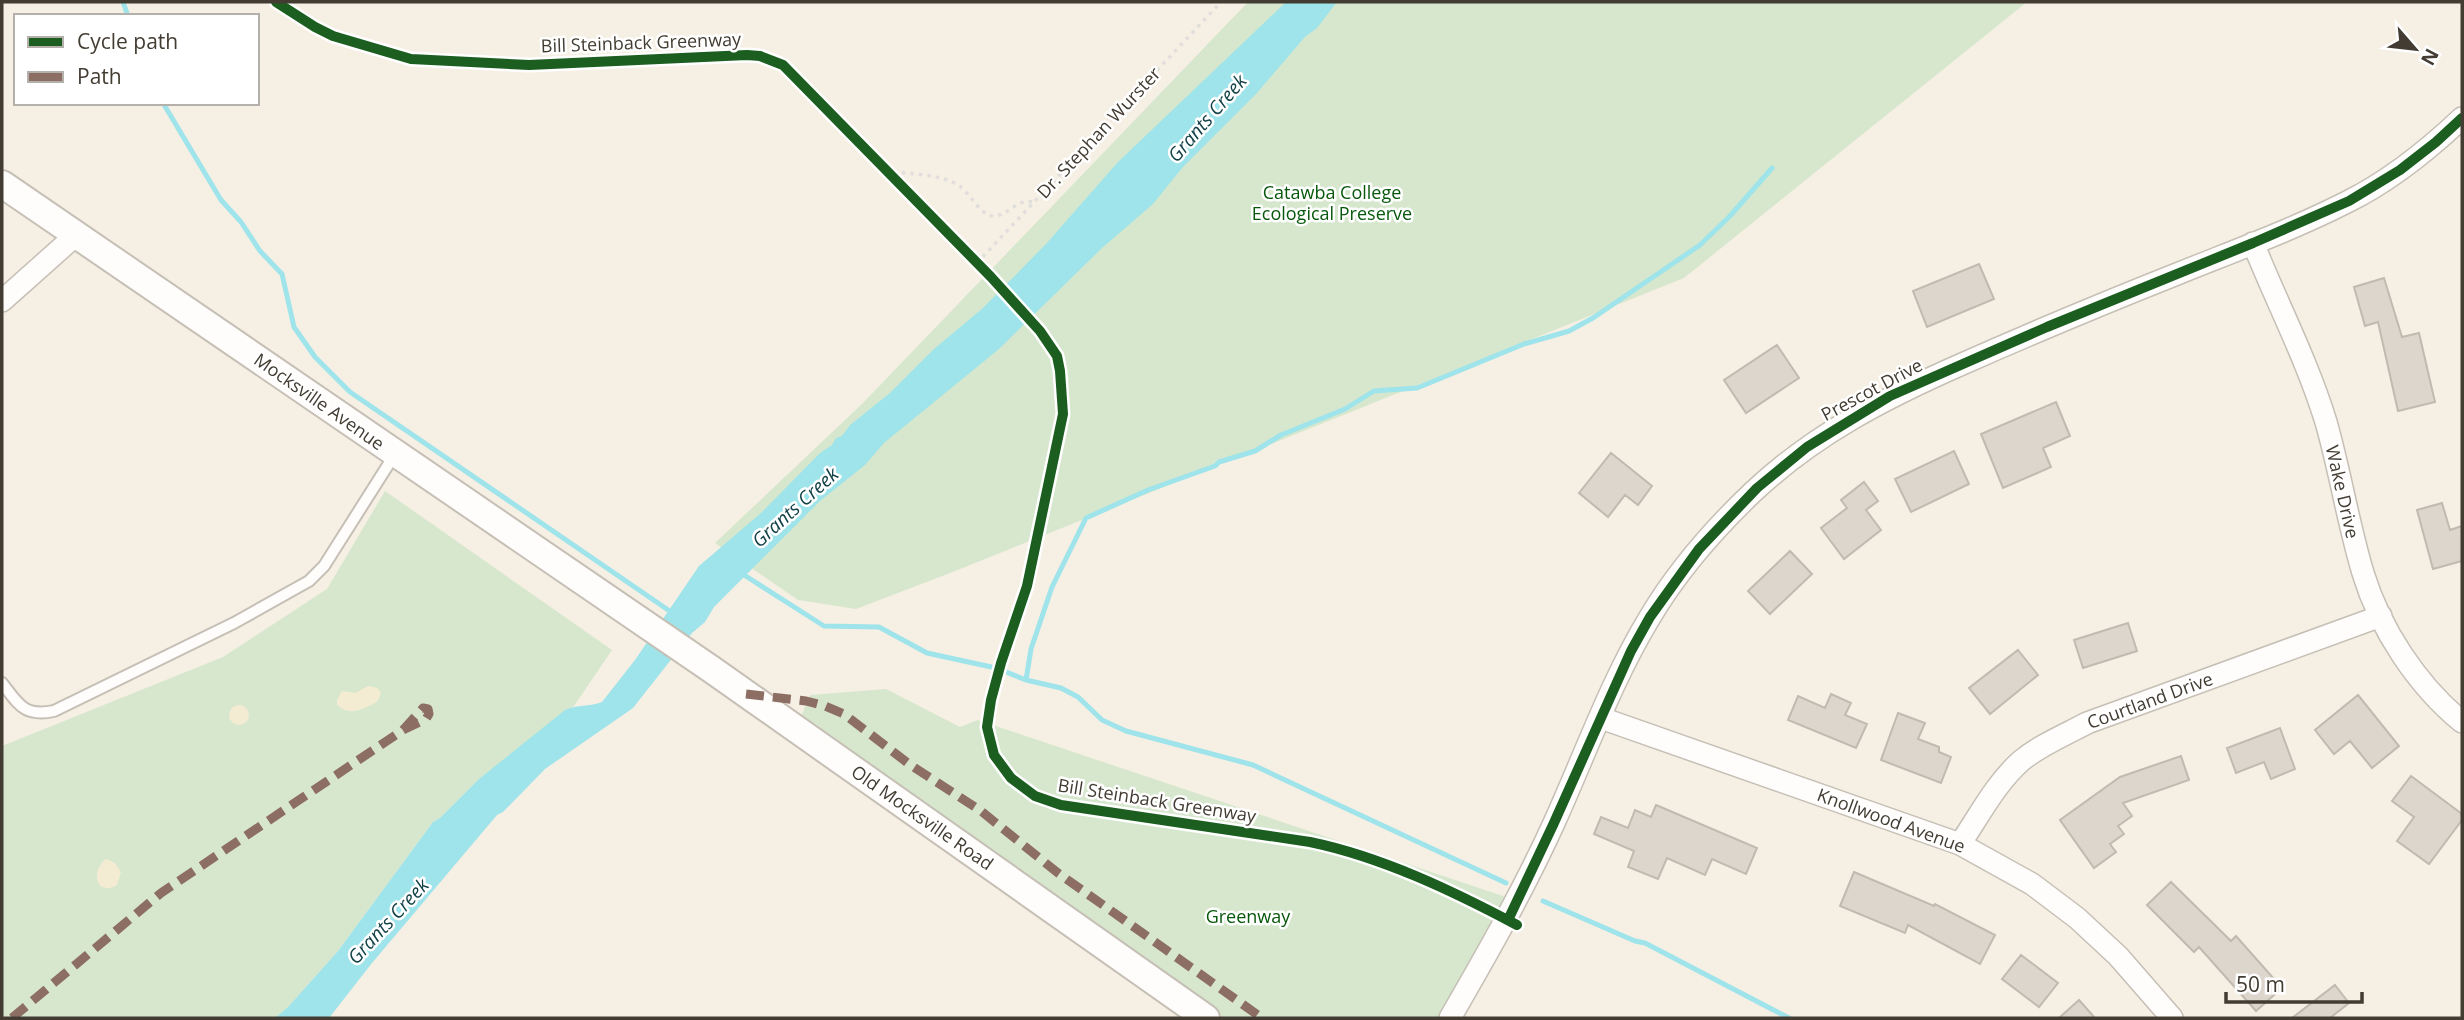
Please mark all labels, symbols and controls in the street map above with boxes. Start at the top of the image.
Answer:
legend [14,14,259,105]
north arrow [2380,14,2450,84]
street label: Bill Steinback Greenway [540,26,742,57]
text: Cycle path [77,27,178,55]
text: N [2415,44,2445,70]
street label: Dr. Stephan Wurster [1031,61,1166,203]
text: Path [77,62,122,90]
water label: Grants Creek [1162,68,1253,167]
park label: Catawba College Ecological Preserve [1252,180,1412,225]
street label: Mocksville Avenue [250,347,389,455]
street label: Prescot Drive [1817,352,1926,426]
street label: Wake Drive [2321,443,2365,541]
water label: Grants Creek [746,461,845,553]
street label: Courtland Drive [2083,666,2216,734]
street label: Old Mocksville Road [847,759,998,875]
street label: Bill Steinback Greenway [1056,772,1259,828]
street label: Knollwood Avenue [1814,782,1969,858]
water label: Grants Creek [342,872,435,970]
park label: Greenway [1206,904,1291,928]
scale bar [2226,960,2362,1004]
text: 50 m [2236,970,2285,998]

